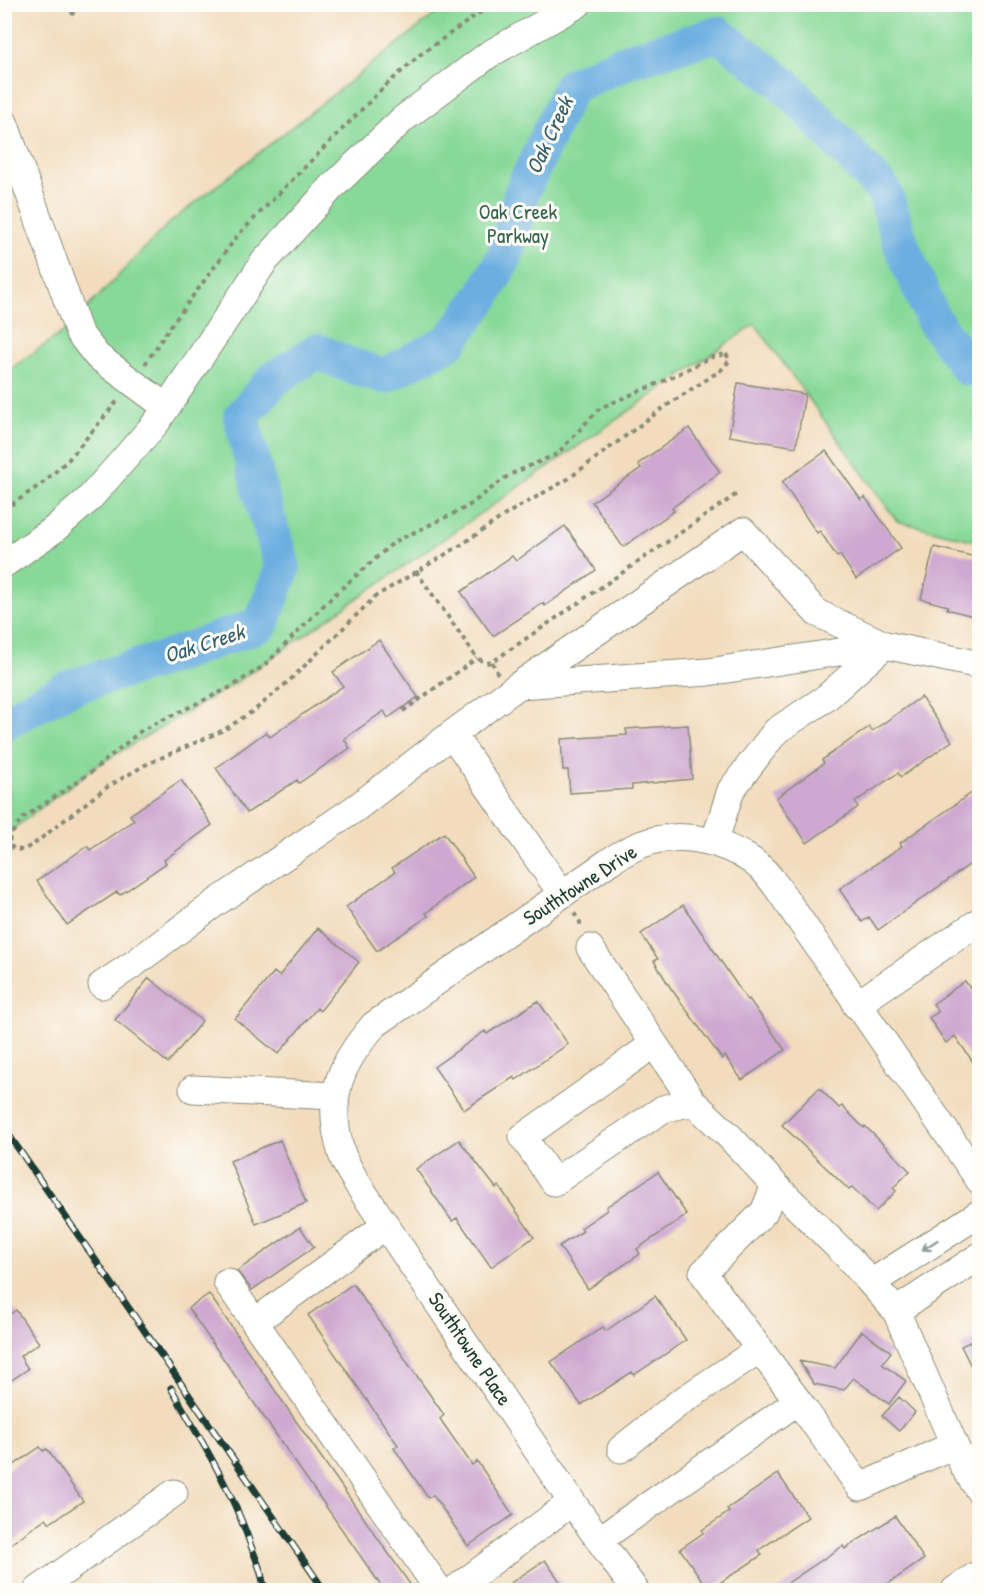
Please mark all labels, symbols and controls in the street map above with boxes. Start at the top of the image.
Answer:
water label: Oak Creek [518,90,581,179]
park label: Oak Creek Parkway [479,197,558,250]
water label: Oak Creek [160,615,250,670]
street label: Southtowne Drive [517,837,642,932]
one-way arrow [922,1238,939,1251]
street label: Southtowne Place [422,1286,519,1411]

